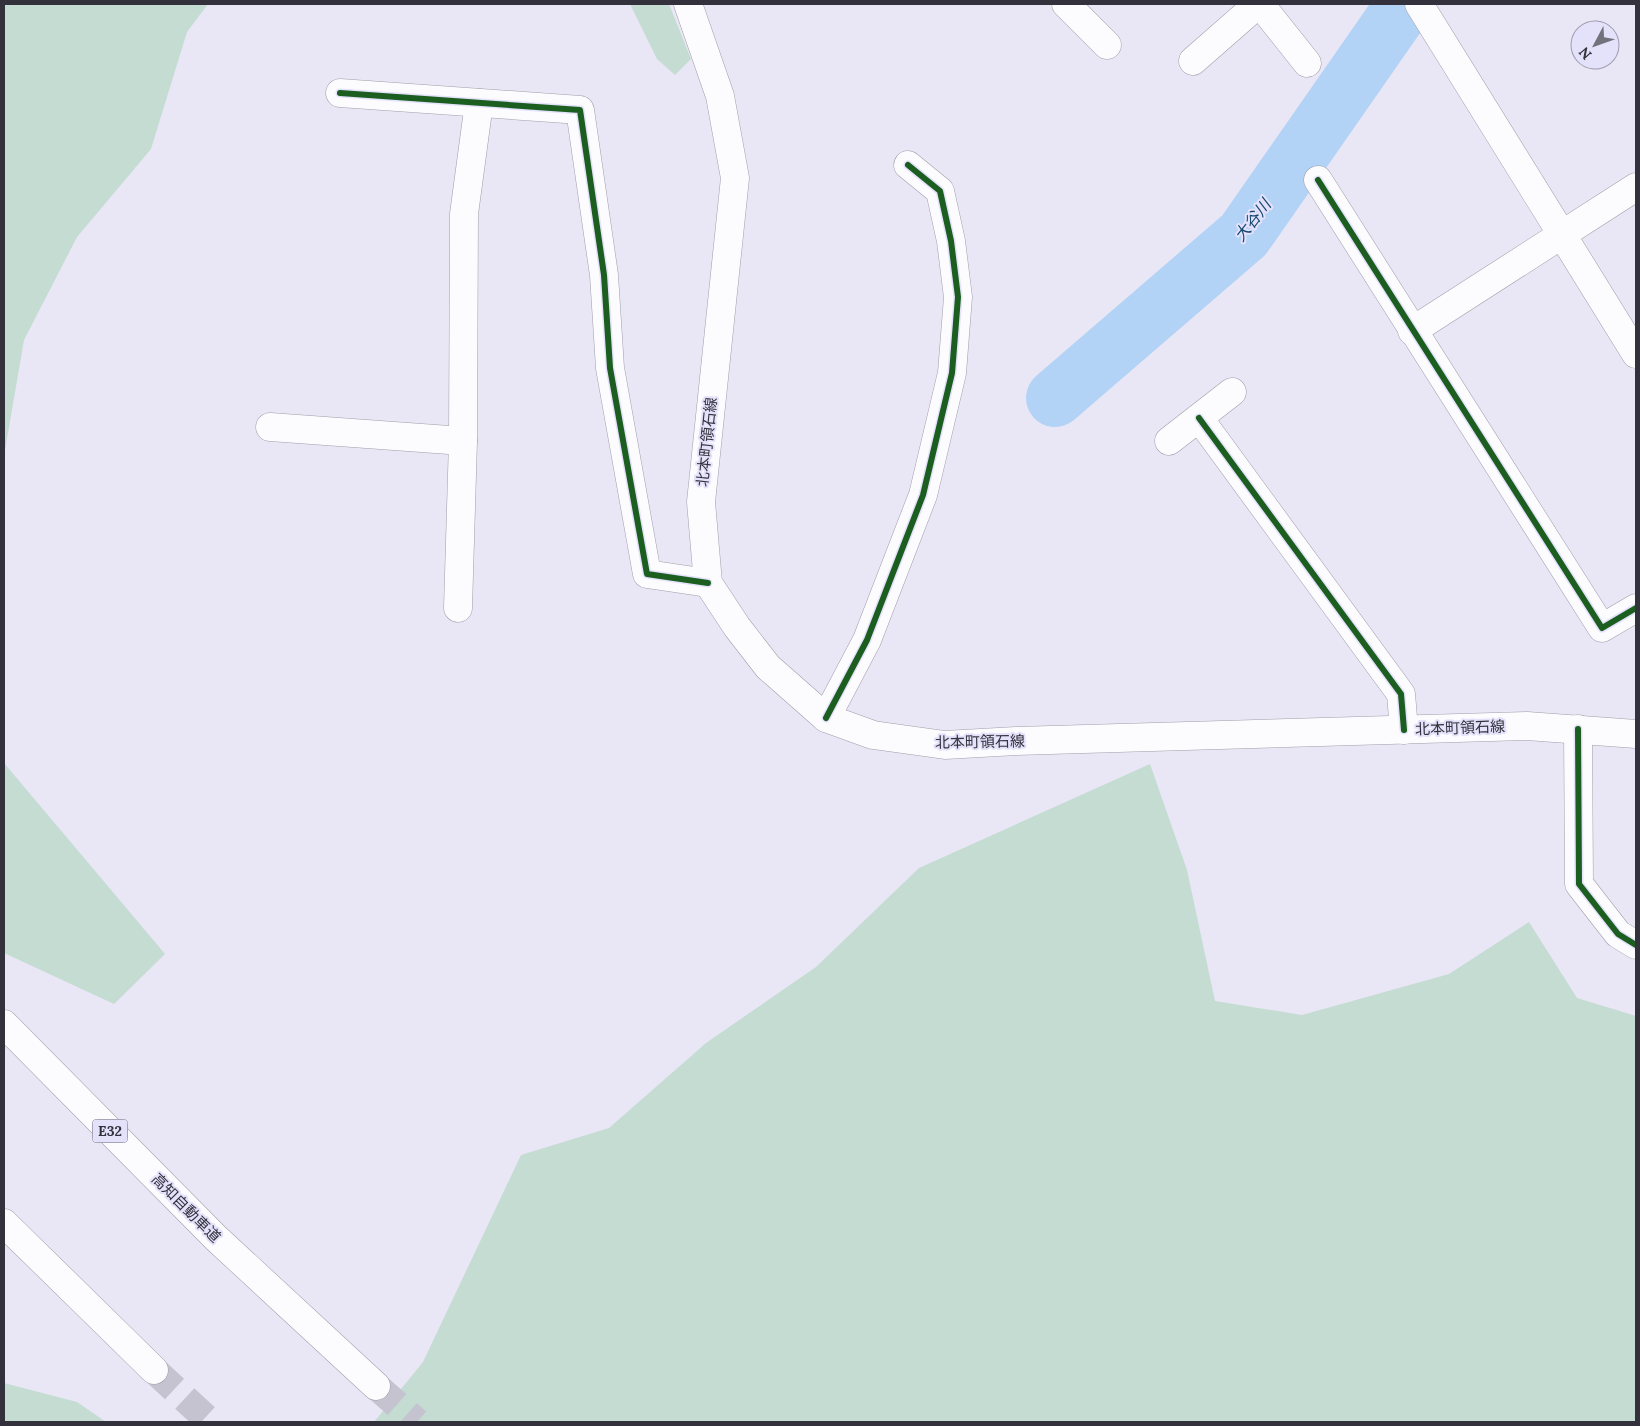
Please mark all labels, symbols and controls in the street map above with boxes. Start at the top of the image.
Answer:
north arrow [1570,20,1620,70]
text: N [1575,43,1596,64]
water label: 大谷川 [1229,193,1276,245]
street label: 北本町領石線 [692,396,721,488]
street label: 北本町領石線 [1415,716,1505,739]
street label: 北本町領石線 [935,731,1025,752]
road number: E32 [92,1120,128,1142]
street label: 高知自動車道 [148,1169,225,1246]

